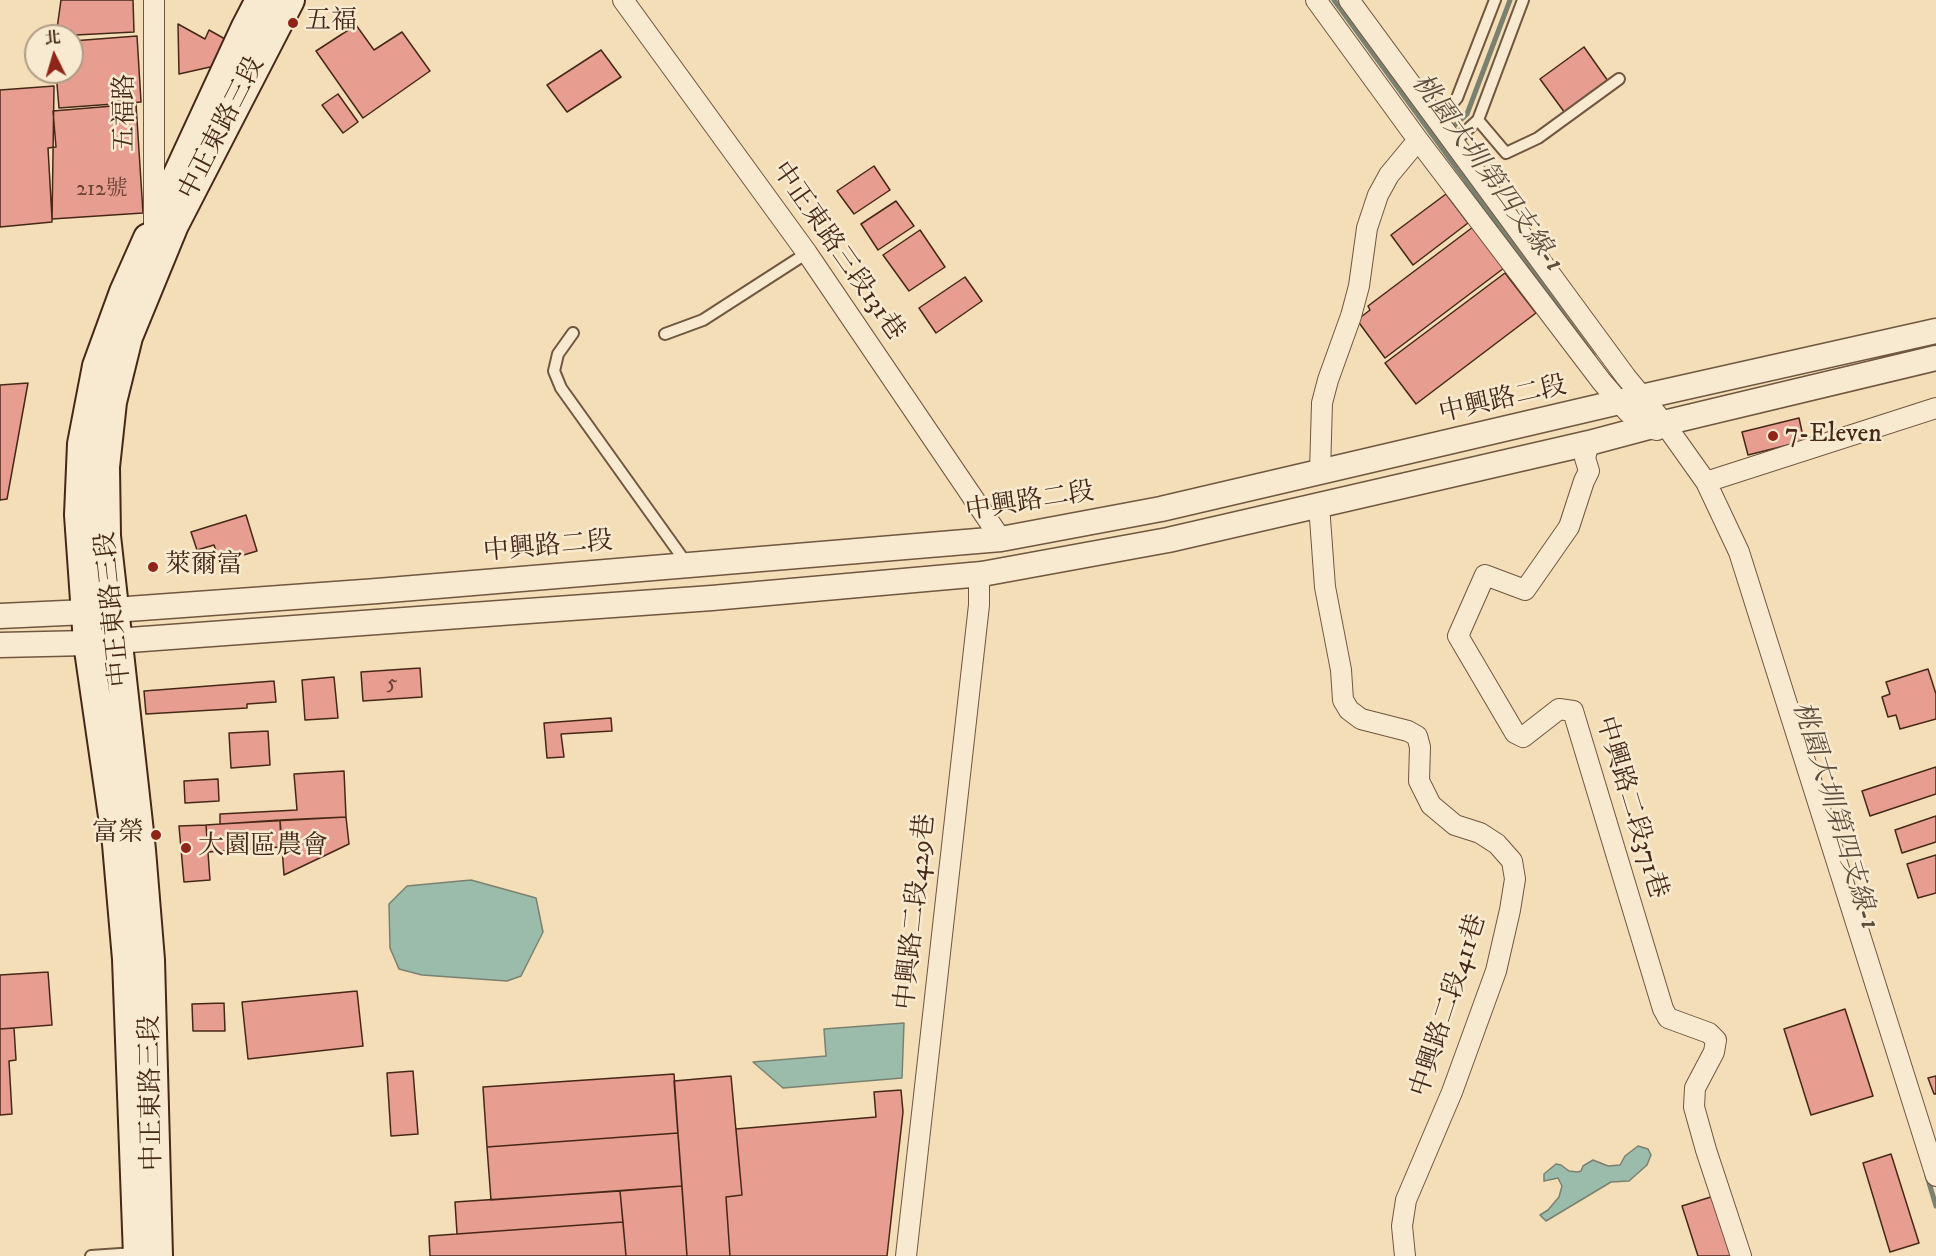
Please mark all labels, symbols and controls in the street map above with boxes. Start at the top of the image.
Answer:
place label: 五福 [305,7,357,39]
marker: 五福 [286,16,300,30]
north arrow [24,24,84,84]
text: 北 [44,27,61,49]
street label: 中正東路三段 [174,52,272,206]
water label: 桃園大圳第四支線-1 [1403,69,1569,279]
street label: 五福路 [111,74,143,152]
street label: 中正東路三段131巷 [764,157,910,347]
house number: 212號 [76,177,128,203]
street label: 中興路二段 [1436,371,1570,431]
place label: 7-Eleven [1785,420,1882,452]
marker: 7-Eleven [1766,429,1780,443]
street label: 中興路二段 [963,477,1097,529]
street label: 中興路二段 [482,527,614,569]
street label: 中正東路三段 [91,530,139,688]
place label: 萊爾富 [165,551,243,583]
marker: 萊爾富 [146,560,160,574]
house number: 5 [387,671,397,697]
water label: 桃園大圳第四支線-1 [1784,698,1884,934]
street label: 中興路二段371巷 [1587,713,1673,903]
street label: 中興路二段429巷 [891,813,943,1011]
place label: 富榮 [92,819,144,851]
marker: 富榮 [149,828,163,842]
place label: 大園區農會 [198,832,328,864]
marker: 大園區農會 [179,841,193,855]
street label: 中興路二段411巷 [1406,911,1494,1101]
street label: 中正東路三段 [136,1015,170,1171]

